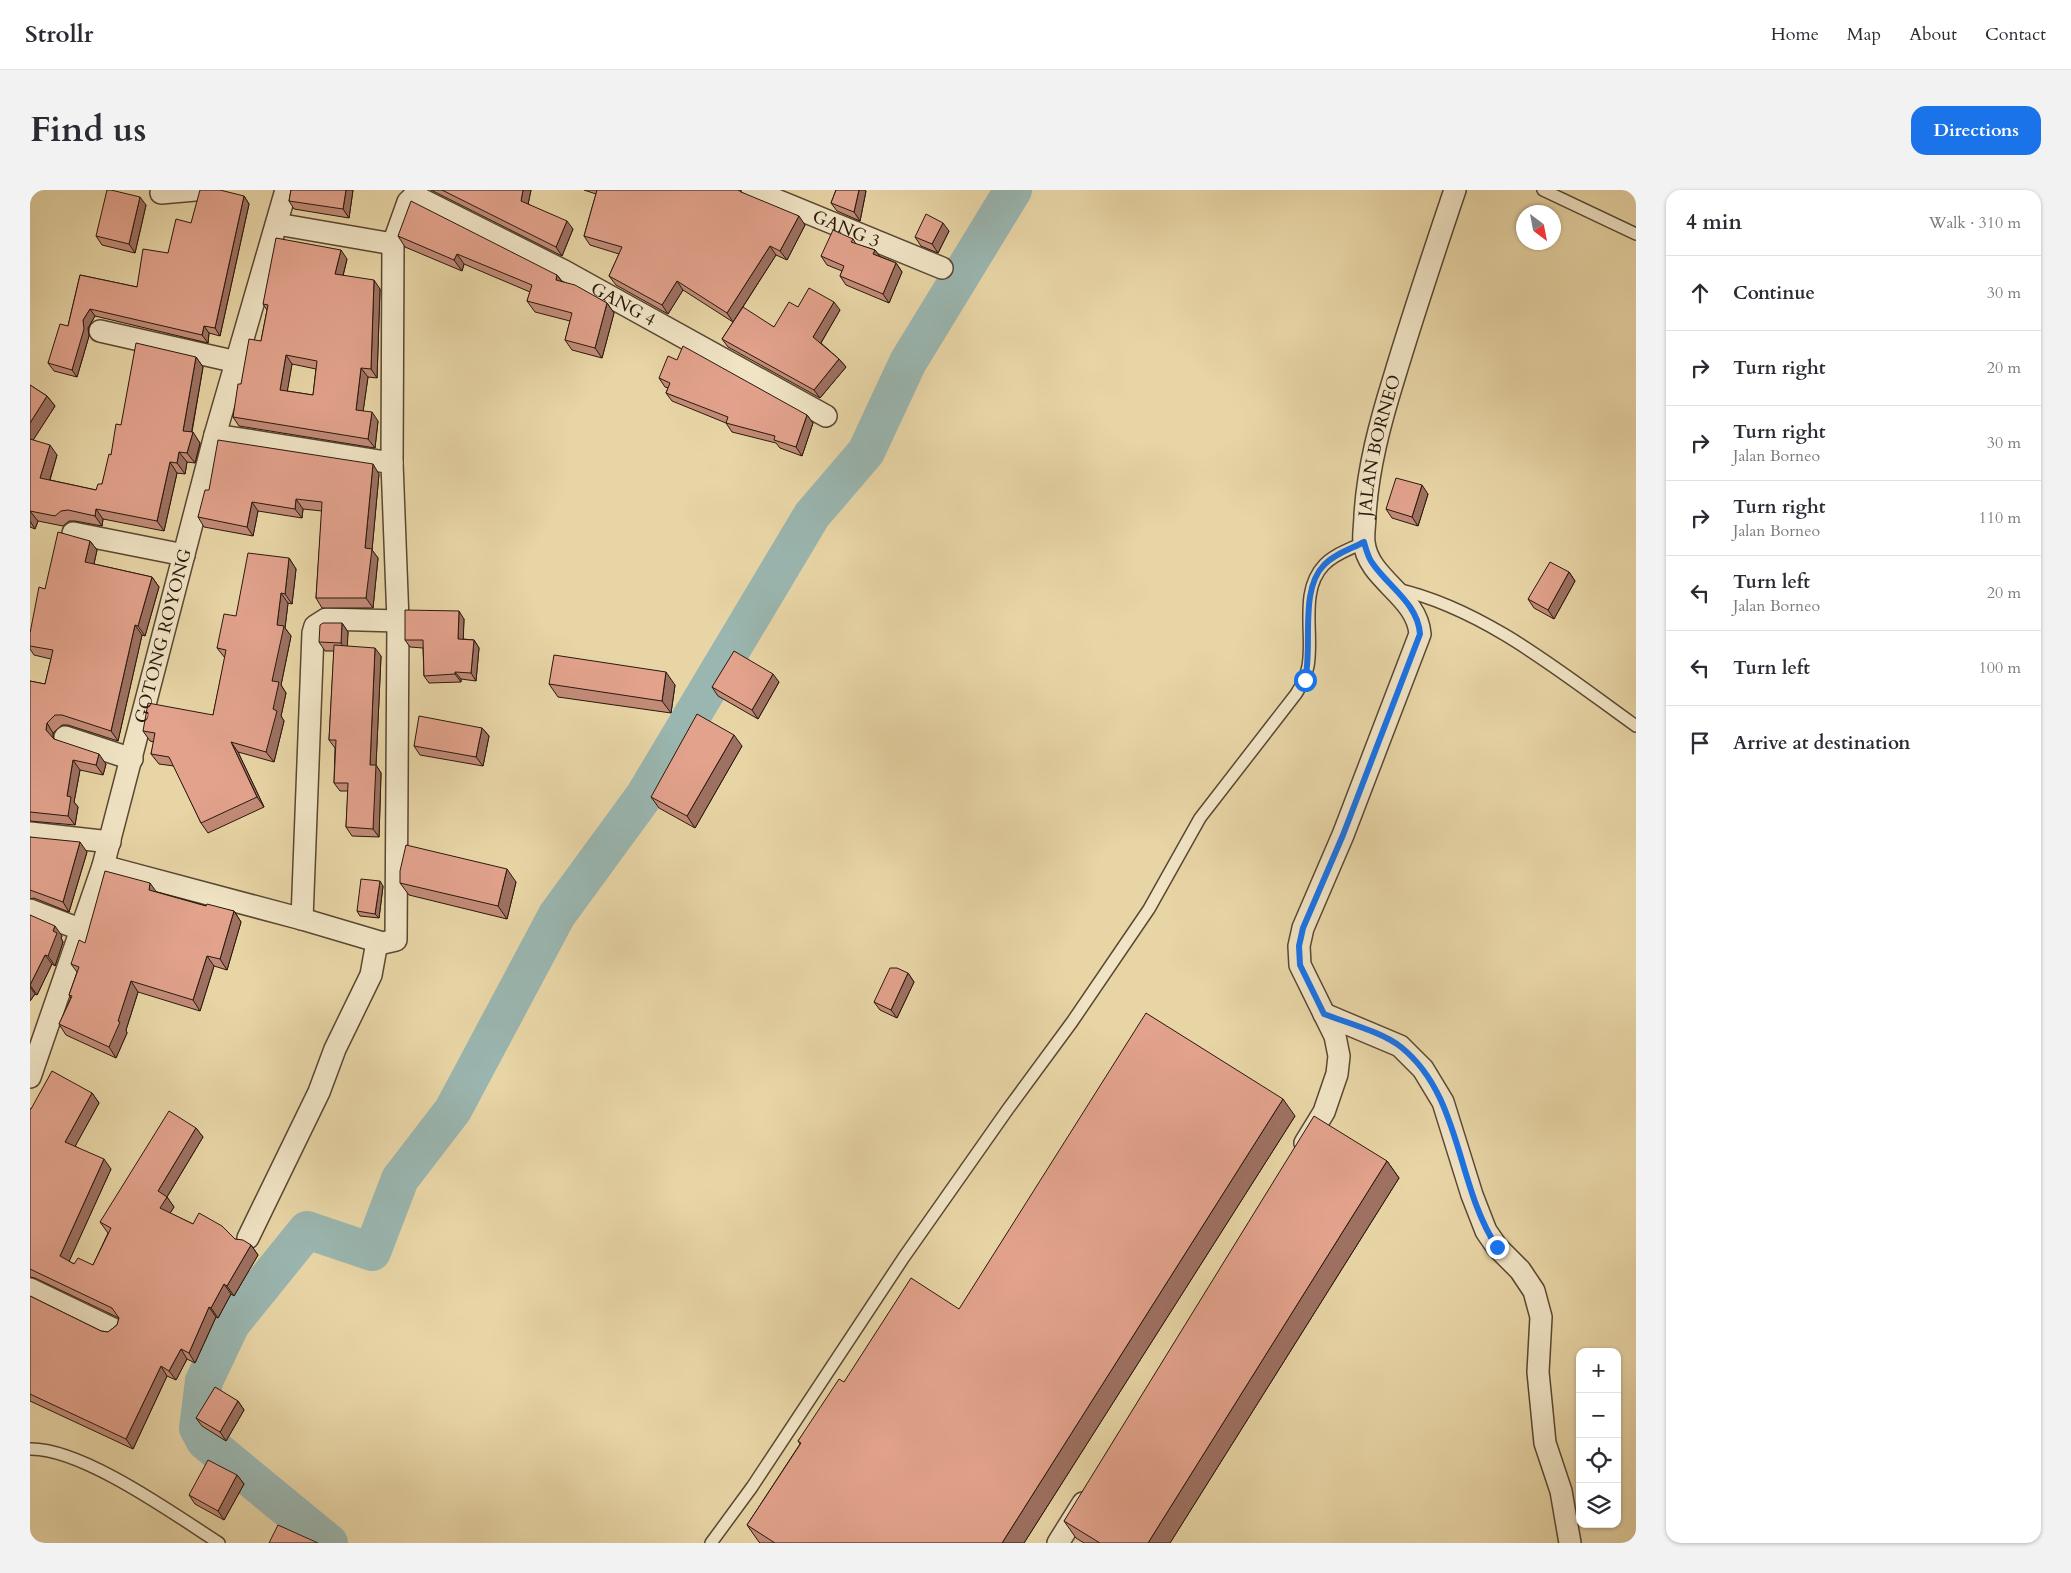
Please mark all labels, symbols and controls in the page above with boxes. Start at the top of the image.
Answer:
text: Strollr [25,18,93,51]
text: Home [1771,22,1819,47]
text: Map [1847,22,1881,47]
text: About [1909,22,1957,47]
text: Contact [1985,22,2046,47]
text: Find us [30,106,146,154]
button: Directions [1911,106,2041,155]
street label: GANG 3 [809,204,884,254]
north arrow [1516,205,1561,250]
text: 4 min [1686,208,1742,237]
text: Walk · 310 m [1929,212,2021,234]
street label: GANG 4 [586,276,660,332]
icon: ahead [1686,279,1714,307]
text: Continue [1733,280,1815,306]
text: 30 m [1987,282,2021,304]
icon: right [1686,354,1714,382]
text: Turn right [1733,355,1825,381]
text: 20 m [1987,357,2021,379]
street label: JALAN BORNEO [1353,372,1407,521]
text: Turn right [1733,419,1825,445]
icon: right [1686,429,1714,457]
text: 30 m [1987,432,2021,454]
text: Jalan Borneo [1733,445,1820,467]
text: Turn right [1733,494,1825,520]
icon: right [1686,504,1714,532]
text: 110 m [1979,507,2021,529]
text: Jalan Borneo [1733,520,1820,542]
street label: GOTONG ROYONG [129,546,198,726]
text: Turn left [1733,569,1810,595]
icon: left [1686,579,1714,607]
text: 20 m [1987,582,2021,604]
text: Jalan Borneo [1733,595,1820,617]
icon: left [1686,654,1714,682]
text: Turn left [1733,655,1810,681]
text: 100 m [1979,657,2021,679]
route start [1294,669,1317,692]
icon: arrive [1686,729,1714,757]
text: Arrive at destination [1733,730,1910,756]
route end [1486,1236,1509,1259]
map controls [1576,1348,1621,1528]
button: + [1576,1348,1621,1393]
button: − [1576,1393,1621,1438]
button: locate [1576,1438,1621,1483]
button: layers [1576,1483,1621,1528]

